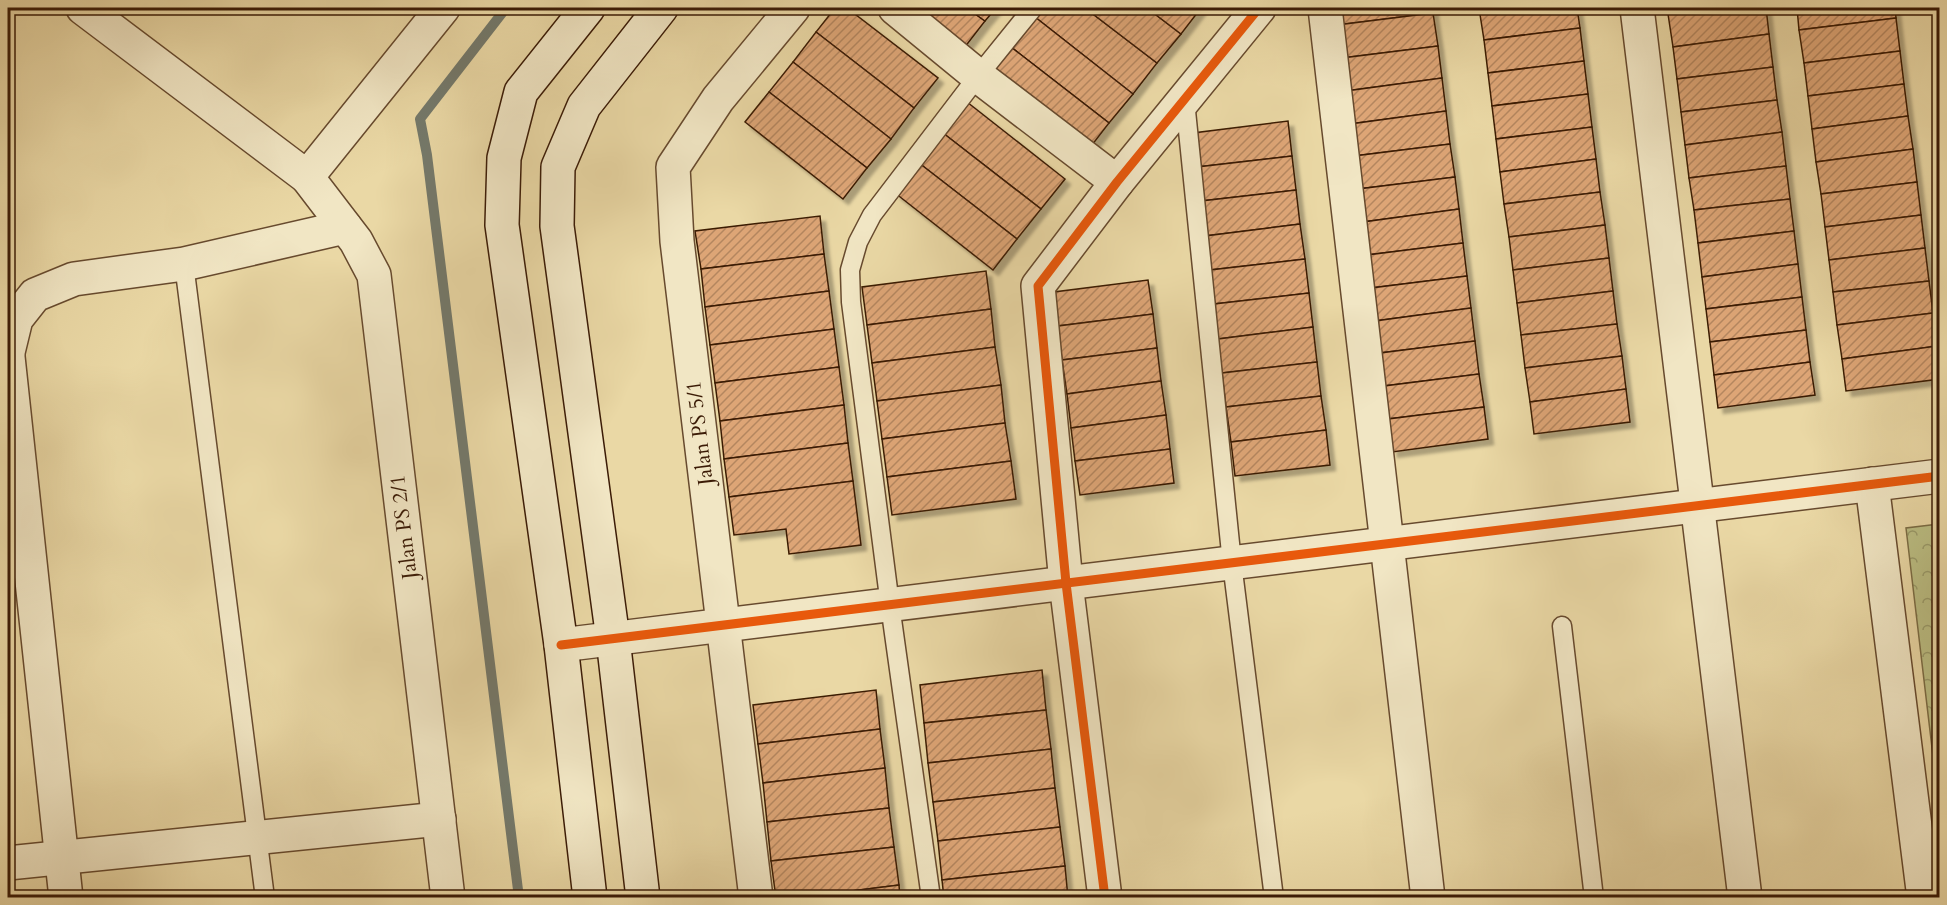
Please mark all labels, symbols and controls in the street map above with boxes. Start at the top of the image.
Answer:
street label: Jalan PS 5/1 [679,379,721,490]
street label: Jalan PS 2/1 [383,473,425,584]

